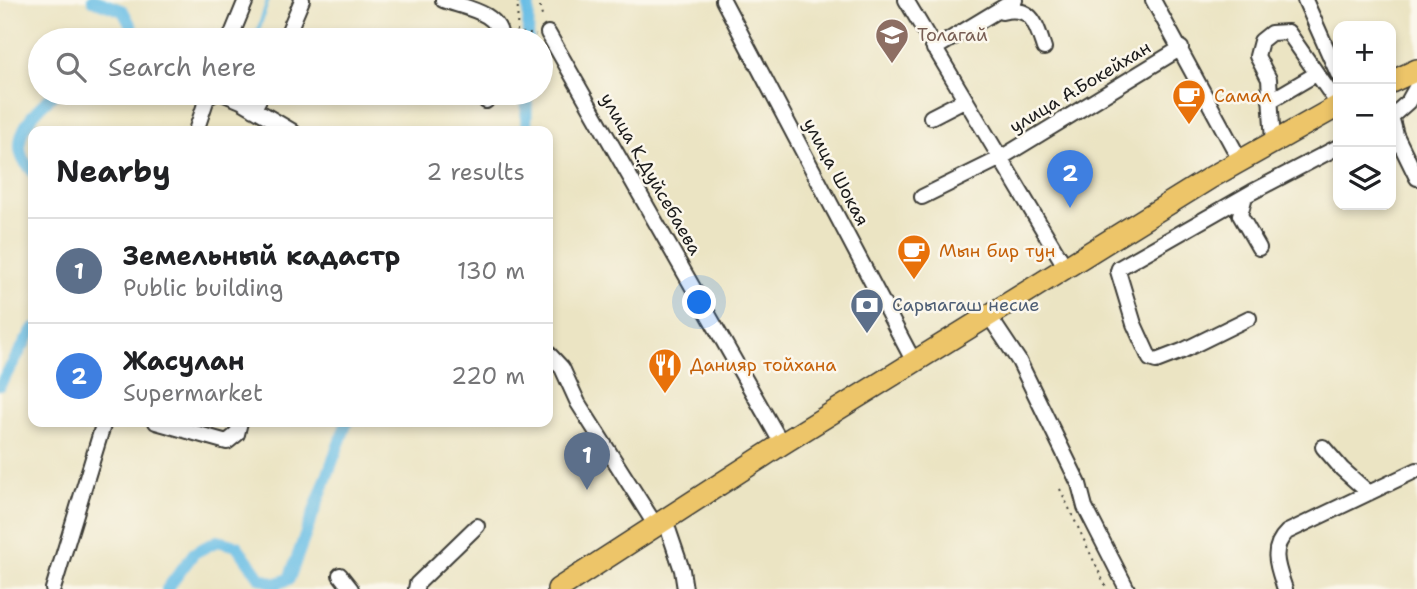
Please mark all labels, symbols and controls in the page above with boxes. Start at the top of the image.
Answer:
school or university icon: Толагай [873,16,911,65]
map controls [1333,21,1396,210]
button: + [1333,21,1396,84]
place label: Толагай [917,23,988,47]
search box [28,28,553,105]
street label: улица А.Бокейхан [1005,35,1155,139]
icon: search [52,48,90,86]
text: Search here [108,49,257,84]
cafe icon: Самал [1170,77,1208,126]
place label: Самал [1214,84,1271,108]
button: − [1333,84,1396,147]
street label: улица К.Дуйсебаева [595,89,707,259]
street label: улица Шокая [798,114,874,230]
button: layers [1333,147,1396,210]
pin: 2 [1047,150,1093,208]
text: Nearby [56,151,171,192]
text: 2 results [426,157,525,187]
cafe icon: Мын бир тун [895,232,933,281]
text: Земельный кадастр [123,238,400,273]
place label: Мын бир тун [939,239,1055,263]
text: 1 [74,256,84,286]
text: 130 m [457,256,525,286]
text: Public building [123,273,283,303]
your location [682,285,716,319]
bank icon: Сарыагаш несие [848,286,886,335]
place label: Сарыагаш несие [892,293,1039,317]
text: Жасулан [123,343,245,378]
restaurant icon: Данияр тойхана [646,346,684,395]
place label: Данияр тойхана [690,353,836,377]
text: 2 [71,361,87,391]
text: 220 m [451,361,525,391]
text: Supermarket [123,378,263,408]
pin: 1 [564,432,610,490]

